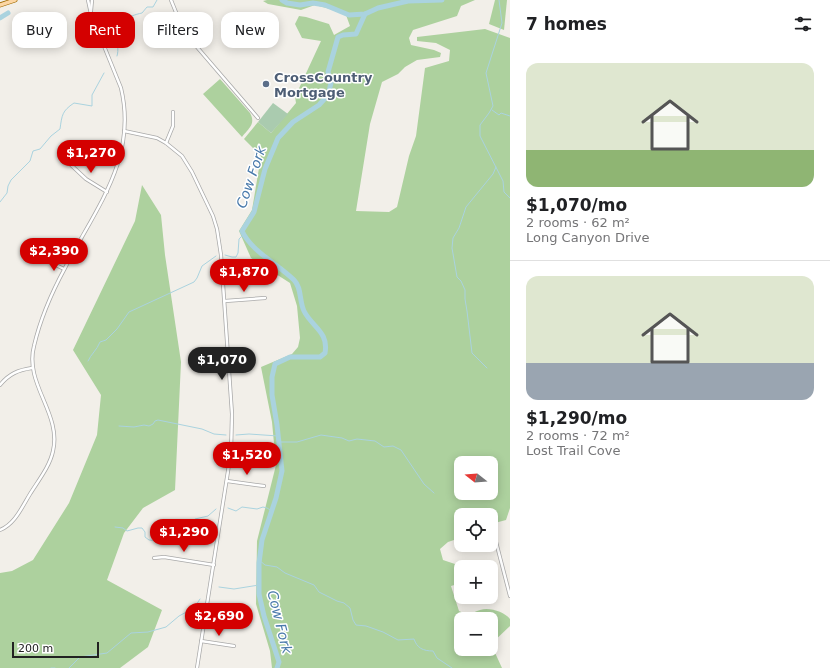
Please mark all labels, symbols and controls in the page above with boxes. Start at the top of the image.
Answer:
chip: Buy [12,12,67,48]
chip: Rent [75,12,135,48]
chip: Filters [143,12,213,48]
chip: New [221,12,279,48]
icon: filters [792,13,814,35]
text: 7 homes [526,14,607,34]
place label: CrossCountry Mortgage [274,70,373,100]
marker: CrossCountry Mortgage [261,79,271,89]
icon: home [634,89,706,161]
pin: $1,270 [58,140,124,174]
water label: Cow Fork [233,143,269,210]
text: $1,270 [66,145,116,160]
text: $1,070/mo [526,195,627,215]
text: 2 rooms · 62 m² [526,215,630,230]
text: Long Canyon Drive [526,230,650,245]
pin: $2,390 [21,238,87,272]
text: $2,390 [29,243,79,258]
pin: $1,870 [211,259,277,293]
text: $1,870 [219,264,269,279]
icon: home [634,302,706,374]
pin: $1,070 [189,347,255,381]
text: $1,070 [197,352,247,367]
text: $1,290/mo [526,408,627,428]
text: 2 rooms · 72 m² [526,428,630,443]
pin: $1,520 [214,442,280,476]
text: Lost Trail Cove [526,443,620,458]
text: $1,520 [222,447,272,462]
north arrow [454,456,498,500]
map controls [454,456,498,656]
button: locate [454,508,498,552]
pin: $1,290 [151,519,217,553]
text: $1,290 [159,524,209,539]
button: + [454,560,498,604]
water label: Cow Fork [264,589,296,656]
pin: $2,690 [186,603,252,637]
text: $2,690 [194,608,244,623]
button: − [454,612,498,656]
scale bar [12,640,99,659]
text: 200 m [18,642,53,655]

